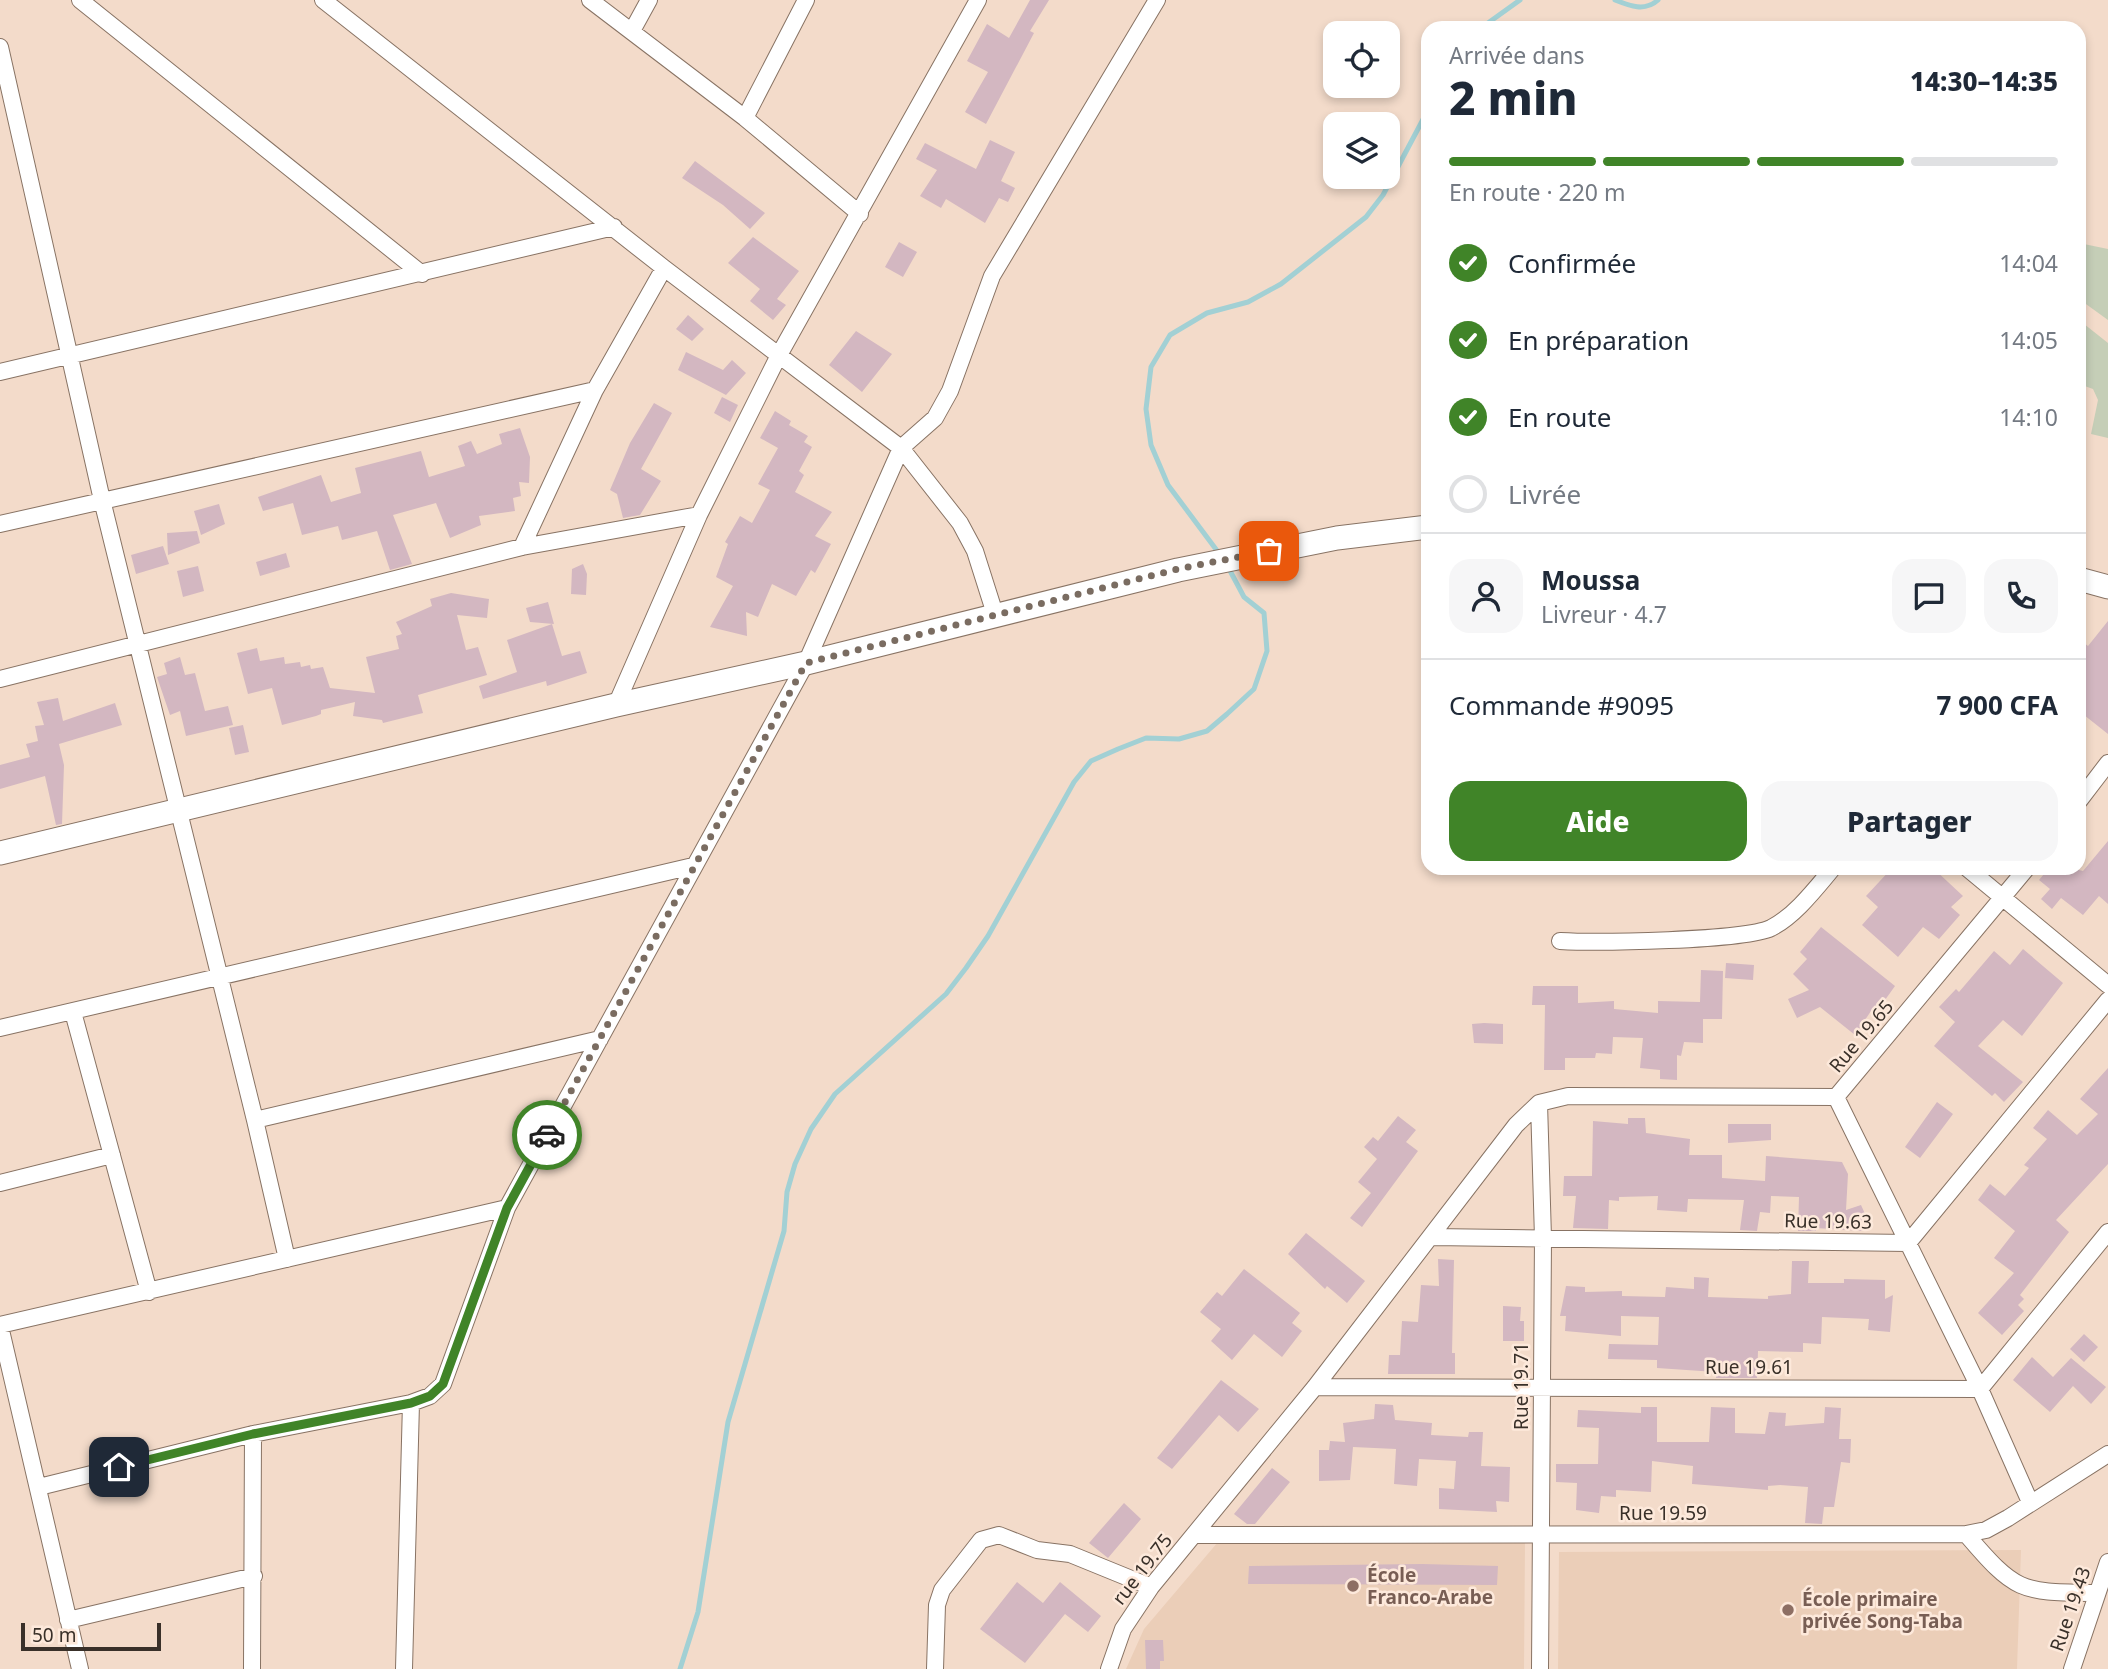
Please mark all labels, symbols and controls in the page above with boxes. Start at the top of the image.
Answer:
map controls [1323,21,1400,189]
button: locate [1323,21,1400,98]
text: Arrivée dans [1449,39,1585,71]
text: 14:30–14:35 [1910,63,2058,99]
text: 2 min [1449,66,1578,128]
button: layers [1323,112,1400,189]
text: En route · 220 m [1449,176,1626,208]
icon: check [1449,244,1487,282]
text: Confirmée [1508,245,1636,281]
text: 14:04 [1999,247,2058,279]
icon: check [1449,321,1487,359]
text: En préparation [1508,322,1689,358]
text: 14:05 [1999,324,2058,356]
icon: check [1449,398,1487,436]
text: En route [1508,399,1611,435]
text: 14:10 [1999,401,2058,433]
text: Livrée [1508,476,1581,512]
pin [1239,521,1299,581]
icon: bag [1250,532,1288,570]
button: person [1449,559,1523,633]
button: chat [1892,559,1966,633]
button: phone [1984,559,2058,633]
text: Moussa [1541,562,1640,598]
text: Livreur · 4.7 [1541,598,1667,630]
text: Commande #9095 [1449,687,1674,723]
text: 7 900 CFA [1937,687,2058,723]
button: Aide [1449,781,1747,861]
button: Partager [1761,781,2058,861]
street label: Rue 19.65 [1823,994,1899,1078]
courier [512,1100,582,1170]
icon: car [528,1116,566,1154]
street label: Rue 19.63 [1784,1207,1872,1235]
street label: Rue 19.71 [1508,1342,1534,1430]
street label: Rue 19.61 [1705,1354,1793,1380]
pin [89,1437,149,1497]
icon: home [100,1448,138,1486]
street label: Rue 19.59 [1619,1500,1707,1526]
street label: rue 19.75 [1106,1528,1178,1610]
place label: École Franco-Arabe [1367,1562,1493,1610]
street label: Rue 19.43 [2043,1563,2097,1655]
marker: École Franco-Arabe [1345,1578,1361,1594]
place label: École primaire privée Song-Taba [1802,1586,1963,1634]
marker: École primaire privée Song-Taba [1780,1602,1796,1618]
scale bar [21,1620,161,1652]
text: 50 m [32,1622,76,1648]

